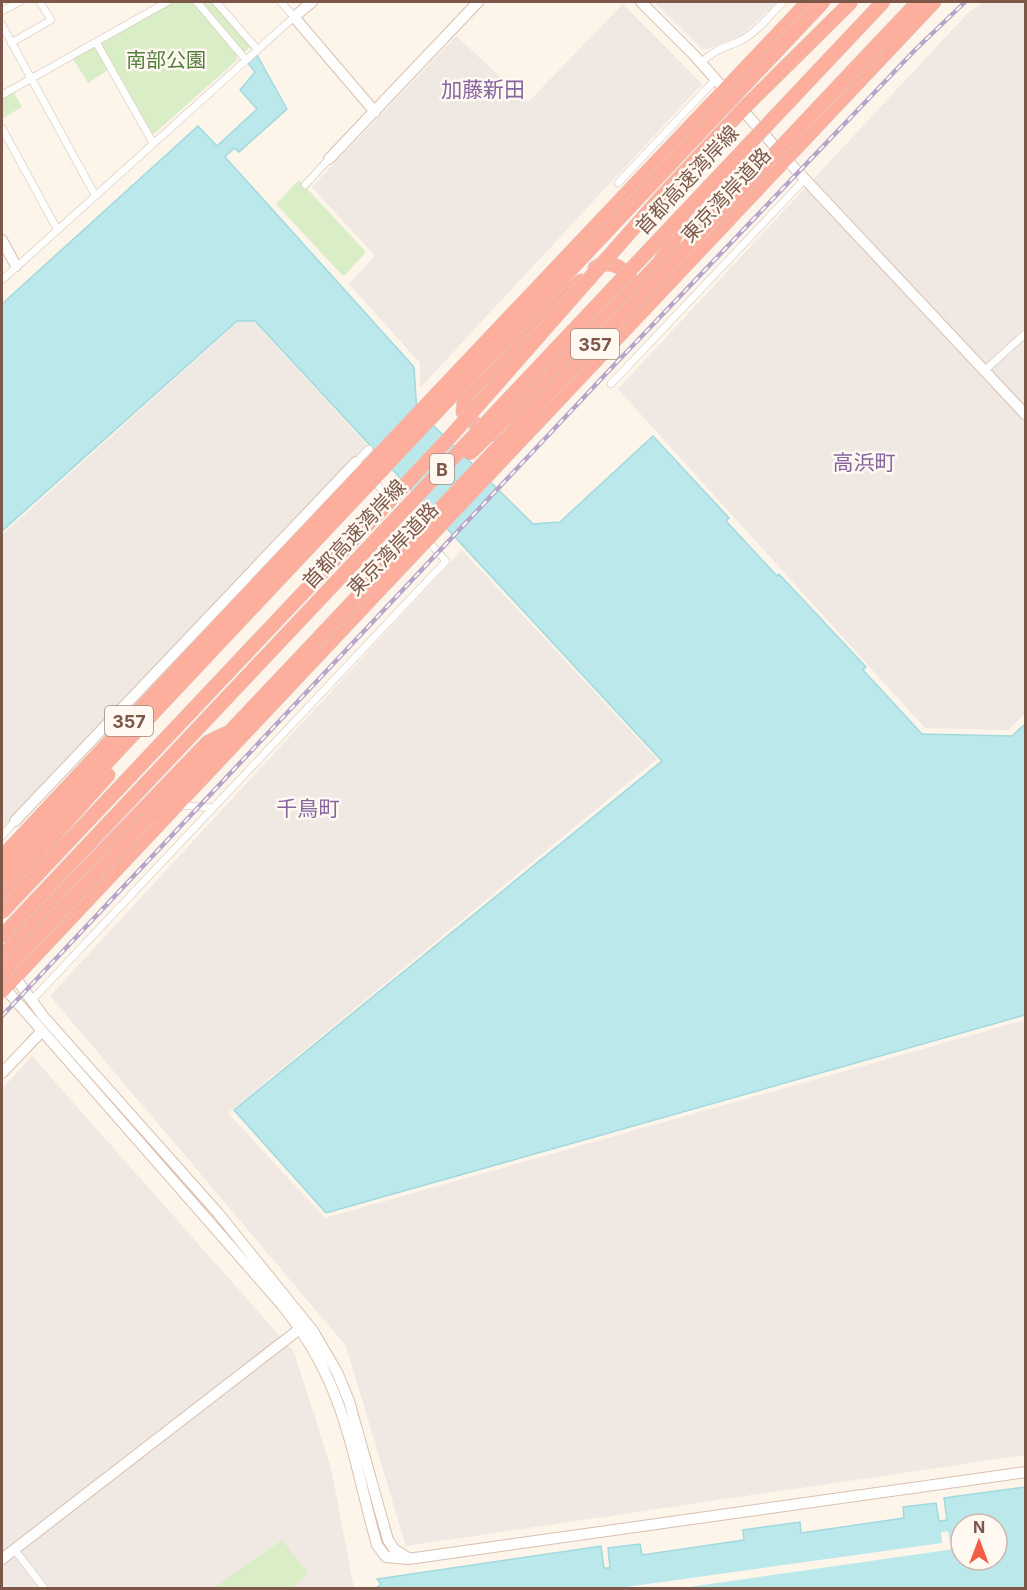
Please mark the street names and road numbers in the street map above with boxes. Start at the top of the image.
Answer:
street label: 首都高速湾岸線 [630,121,744,239]
street label: 東京湾岸道路 [676,143,776,247]
road number: 357 [571,329,619,359]
road number: B [430,454,454,484]
street label: 首都高速湾岸線 [297,475,411,593]
street label: 東京湾岸道路 [343,498,443,600]
road number: 357 [105,706,153,736]

